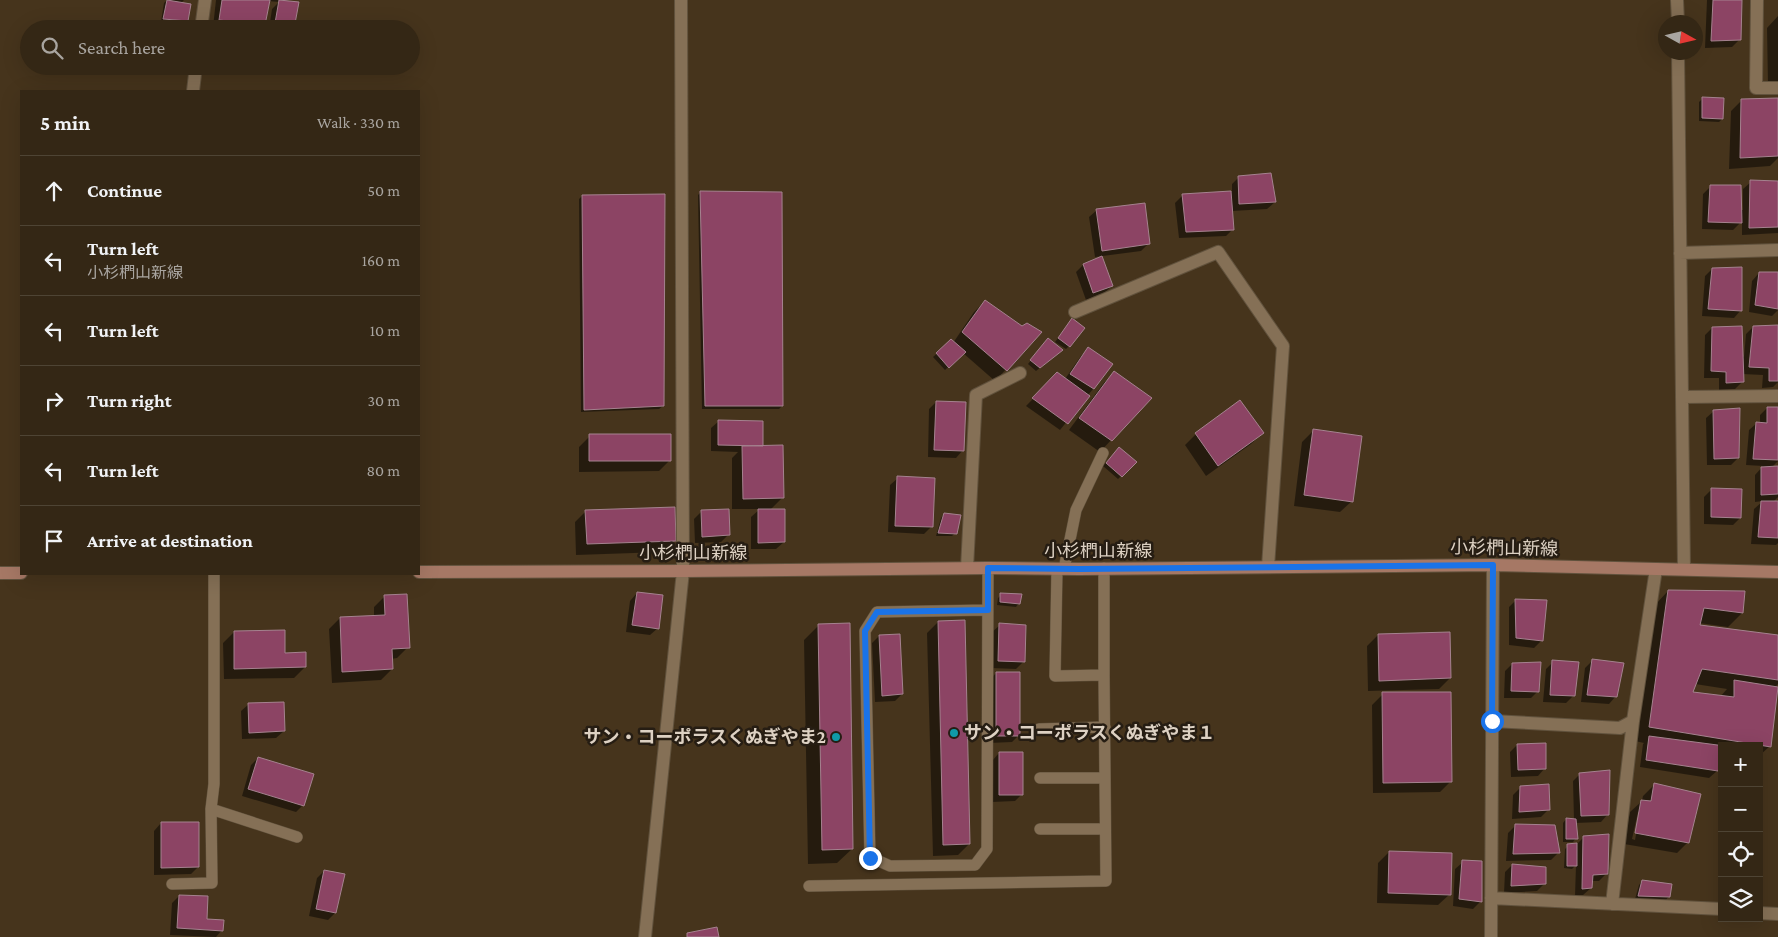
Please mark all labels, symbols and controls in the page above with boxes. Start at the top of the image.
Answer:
north arrow [1658,15,1703,60]
search box [20,20,420,75]
icon: search [38,34,66,62]
text: Search here [78,37,165,58]
text: 5 min [40,111,90,135]
text: Walk · 330 m [317,114,400,131]
icon: ahead [40,177,68,205]
text: Continue [87,180,162,201]
text: 50 m [368,182,400,199]
text: Turn left [87,238,159,259]
icon: left [40,247,68,275]
text: 160 m [362,252,400,269]
text: 小杉椚山新線 [87,264,183,281]
icon: left [40,317,68,345]
text: Turn left [87,320,159,341]
text: 10 m [370,322,400,339]
icon: right [40,387,68,415]
text: Turn right [87,390,172,411]
text: 30 m [368,392,400,409]
icon: left [40,457,68,485]
text: Turn left [87,460,159,481]
text: 80 m [366,462,400,479]
icon: arrive [40,527,68,555]
text: Arrive at destination [87,530,253,551]
street label: 小杉椚山新線 [1450,537,1558,559]
street label: 小杉椚山新線 [1044,541,1152,561]
street label: 小杉椚山新線 [639,543,747,563]
route start [1481,710,1504,733]
place label: サン・コーポラスくぬぎやま１ [964,723,1215,743]
place label: サン・コーポラスくぬぎやま2 [584,727,826,747]
marker: サン・コーポラスくぬぎやま１ [948,727,960,739]
marker: サン・コーポラスくぬぎやま2 [830,731,842,743]
map controls [1718,742,1763,922]
button: + [1718,742,1763,787]
button: − [1718,787,1763,832]
button: locate [1718,832,1763,877]
route end [859,847,882,870]
button: layers [1718,877,1763,922]

